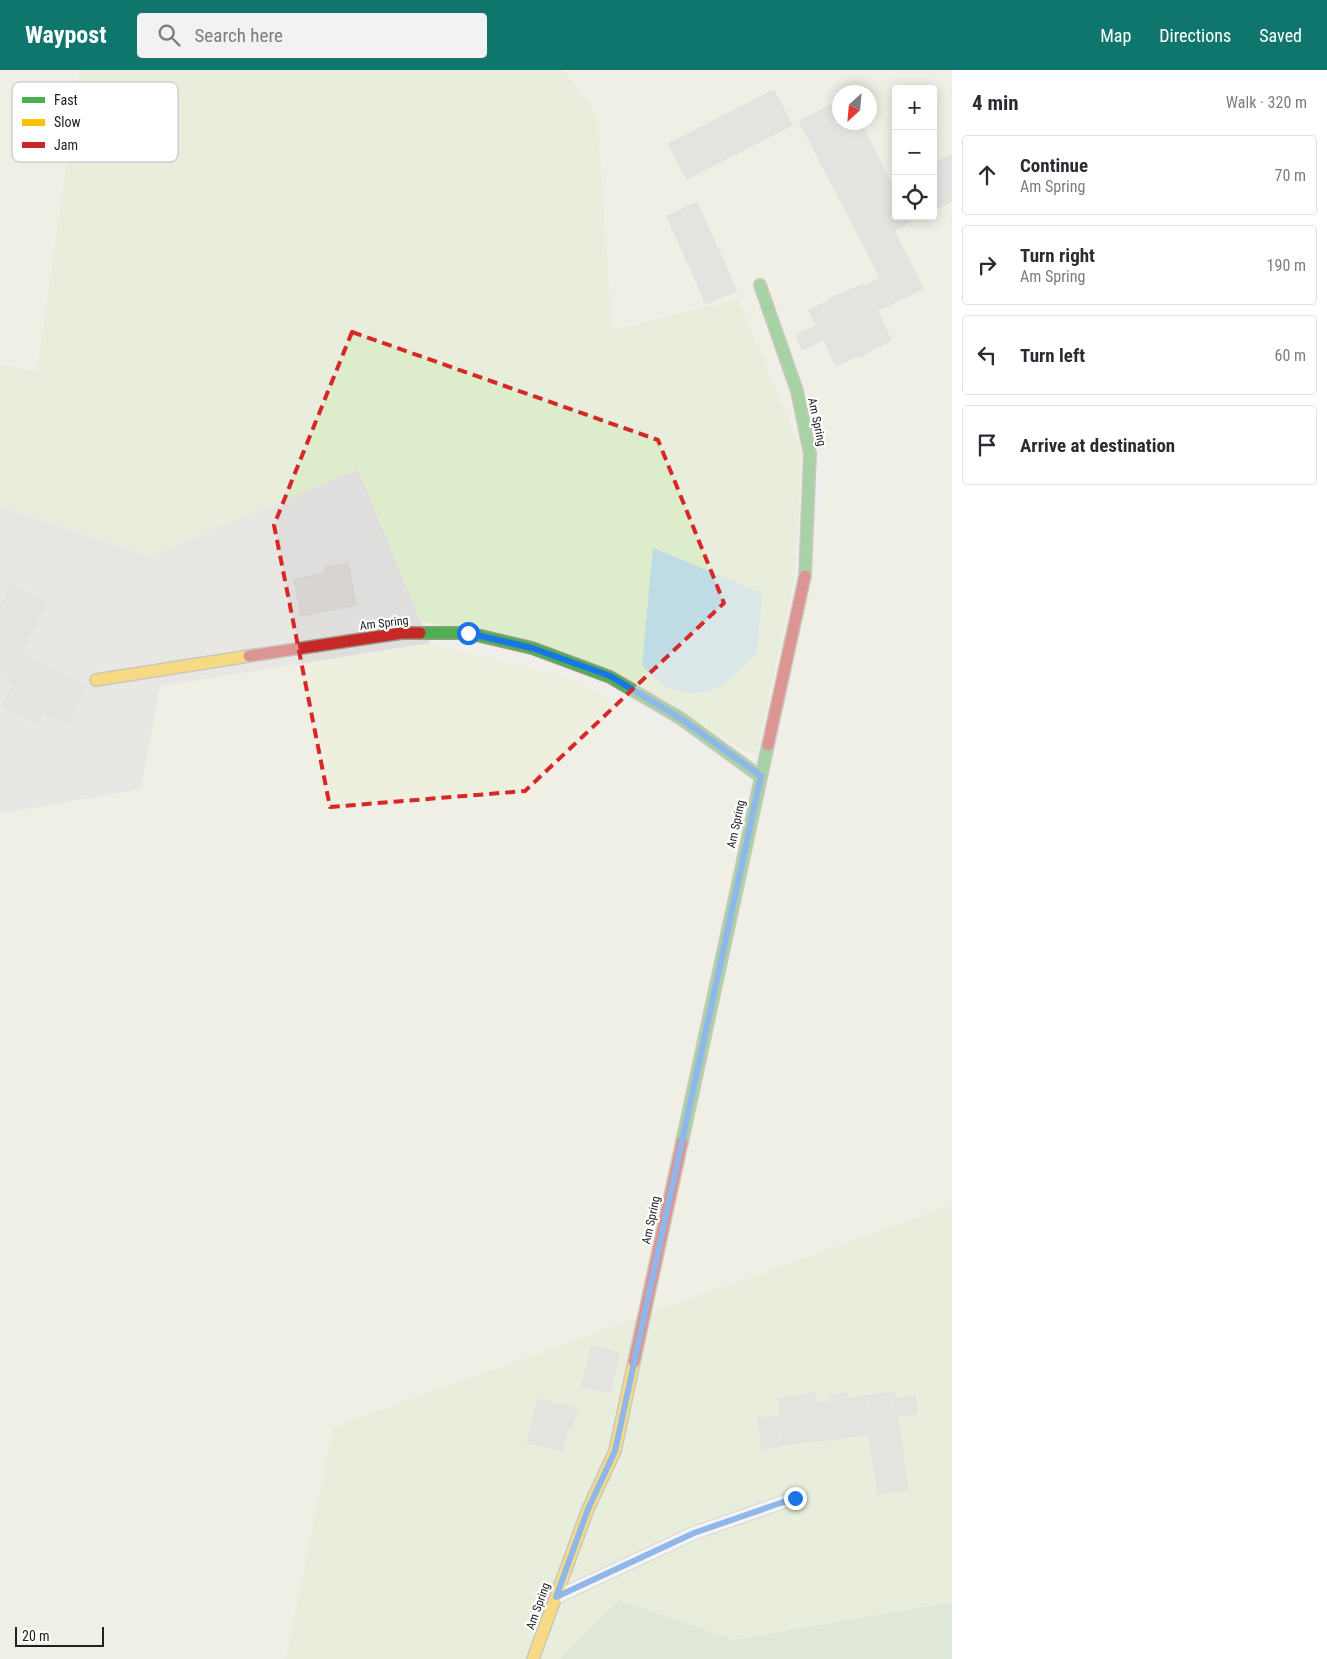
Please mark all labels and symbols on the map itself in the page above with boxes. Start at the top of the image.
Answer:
legend [12,82,178,162]
north arrow [832,85,877,130]
text: Fast [54,92,78,108]
text: Slow [54,114,81,130]
text: Jam [54,137,78,153]
street label: Am Spring [805,397,829,447]
street label: Am Spring [359,613,409,633]
route start [457,622,480,645]
street label: Am Spring [724,799,748,849]
street label: Am Spring [639,1195,663,1245]
route end [784,1487,807,1510]
street label: Am Spring [523,1581,553,1631]
scale bar [15,1624,104,1647]

